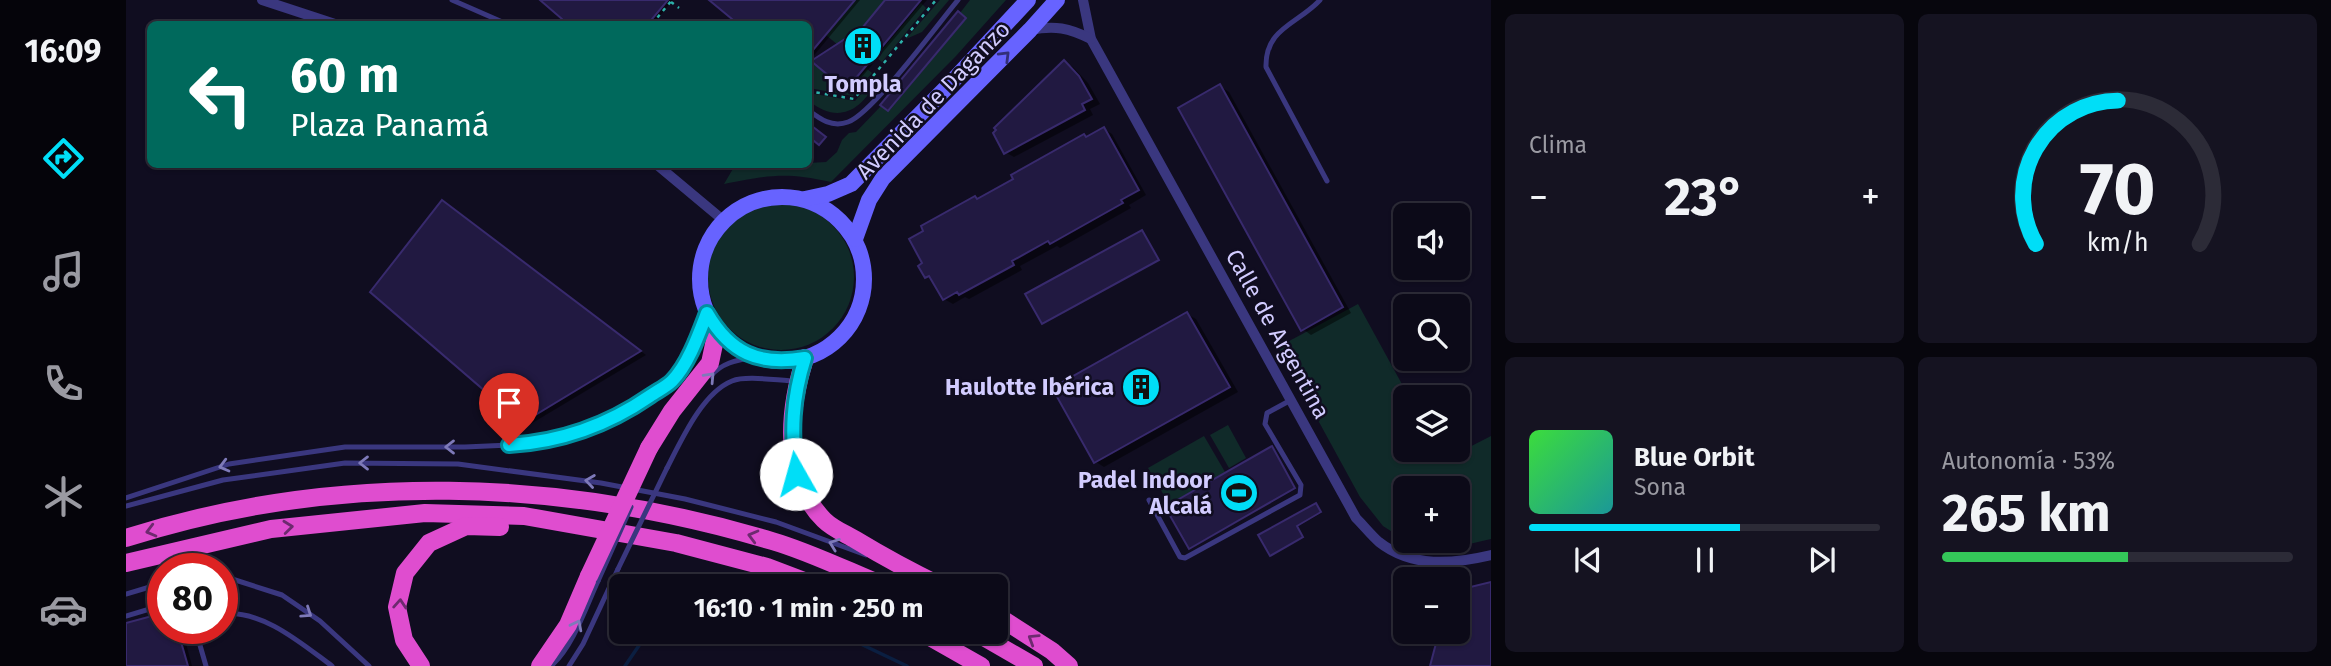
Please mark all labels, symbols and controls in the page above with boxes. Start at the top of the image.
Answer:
street label: Avenida de Daganzo [850,15,1016,185]
building icon: Tompla [842,25,884,67]
text: 16:09 [25,32,101,70]
text: 60 m [290,46,399,105]
icon: left [175,49,266,140]
one-way arrow [996,51,1009,64]
place label: Tompla [824,70,902,98]
text: Plaza Panamá [290,106,490,144]
text: Clima [1529,131,1587,159]
icon: directions [39,134,88,183]
text: 70 [2080,147,2155,234]
text: 23° [1664,166,1745,229]
text: − [1529,174,1548,220]
text: + [1861,174,1880,220]
map controls [1393,203,1470,644]
button: sound [1393,203,1470,280]
text: km/h [2087,228,2148,258]
street label: Calle de Argentina [1220,244,1336,424]
icon: music [39,247,88,296]
button: search [1393,294,1470,371]
icon: phone [39,359,88,408]
building icon: Haulotte Ibérica [1120,366,1162,408]
one-way arrow [702,372,715,385]
pin [479,373,539,445]
place label: Haulotte Ibérica [945,373,1114,401]
icon: arrive [490,384,528,422]
button: layers [1393,385,1470,462]
position arrow [759,437,833,511]
one-way arrow [445,439,455,455]
text: Blue Orbit [1634,442,1754,473]
text: Autonomía · 53% [1942,447,2115,475]
one-way arrow [358,455,369,471]
one-way arrow [219,458,231,472]
place label: Padel Indoor Alcalá [1078,466,1213,520]
icon: climate [39,472,88,521]
sports icon: Padel Indoor Alcalá [1218,472,1260,514]
text: Sona [1634,473,1686,501]
one-way arrow [584,474,596,489]
button: + [1393,476,1470,553]
text: 265 km [1942,482,2111,545]
one-way arrow [283,520,294,535]
one-way arrow [145,523,157,537]
one-way arrow [747,529,759,544]
one-way arrow [828,538,840,552]
icon: previous [1569,541,1607,579]
icon: pause [1686,541,1724,579]
icon: next [1803,541,1841,579]
speed limit sign: 80 [147,553,238,644]
button: − [1393,567,1470,644]
icon: car [39,585,88,634]
text: 16:10 · 1 min · 250 m [694,593,923,624]
one-way arrow [392,598,407,609]
one-way arrow [299,605,312,617]
one-way arrow [569,620,583,632]
one-way arrow [1028,635,1041,648]

